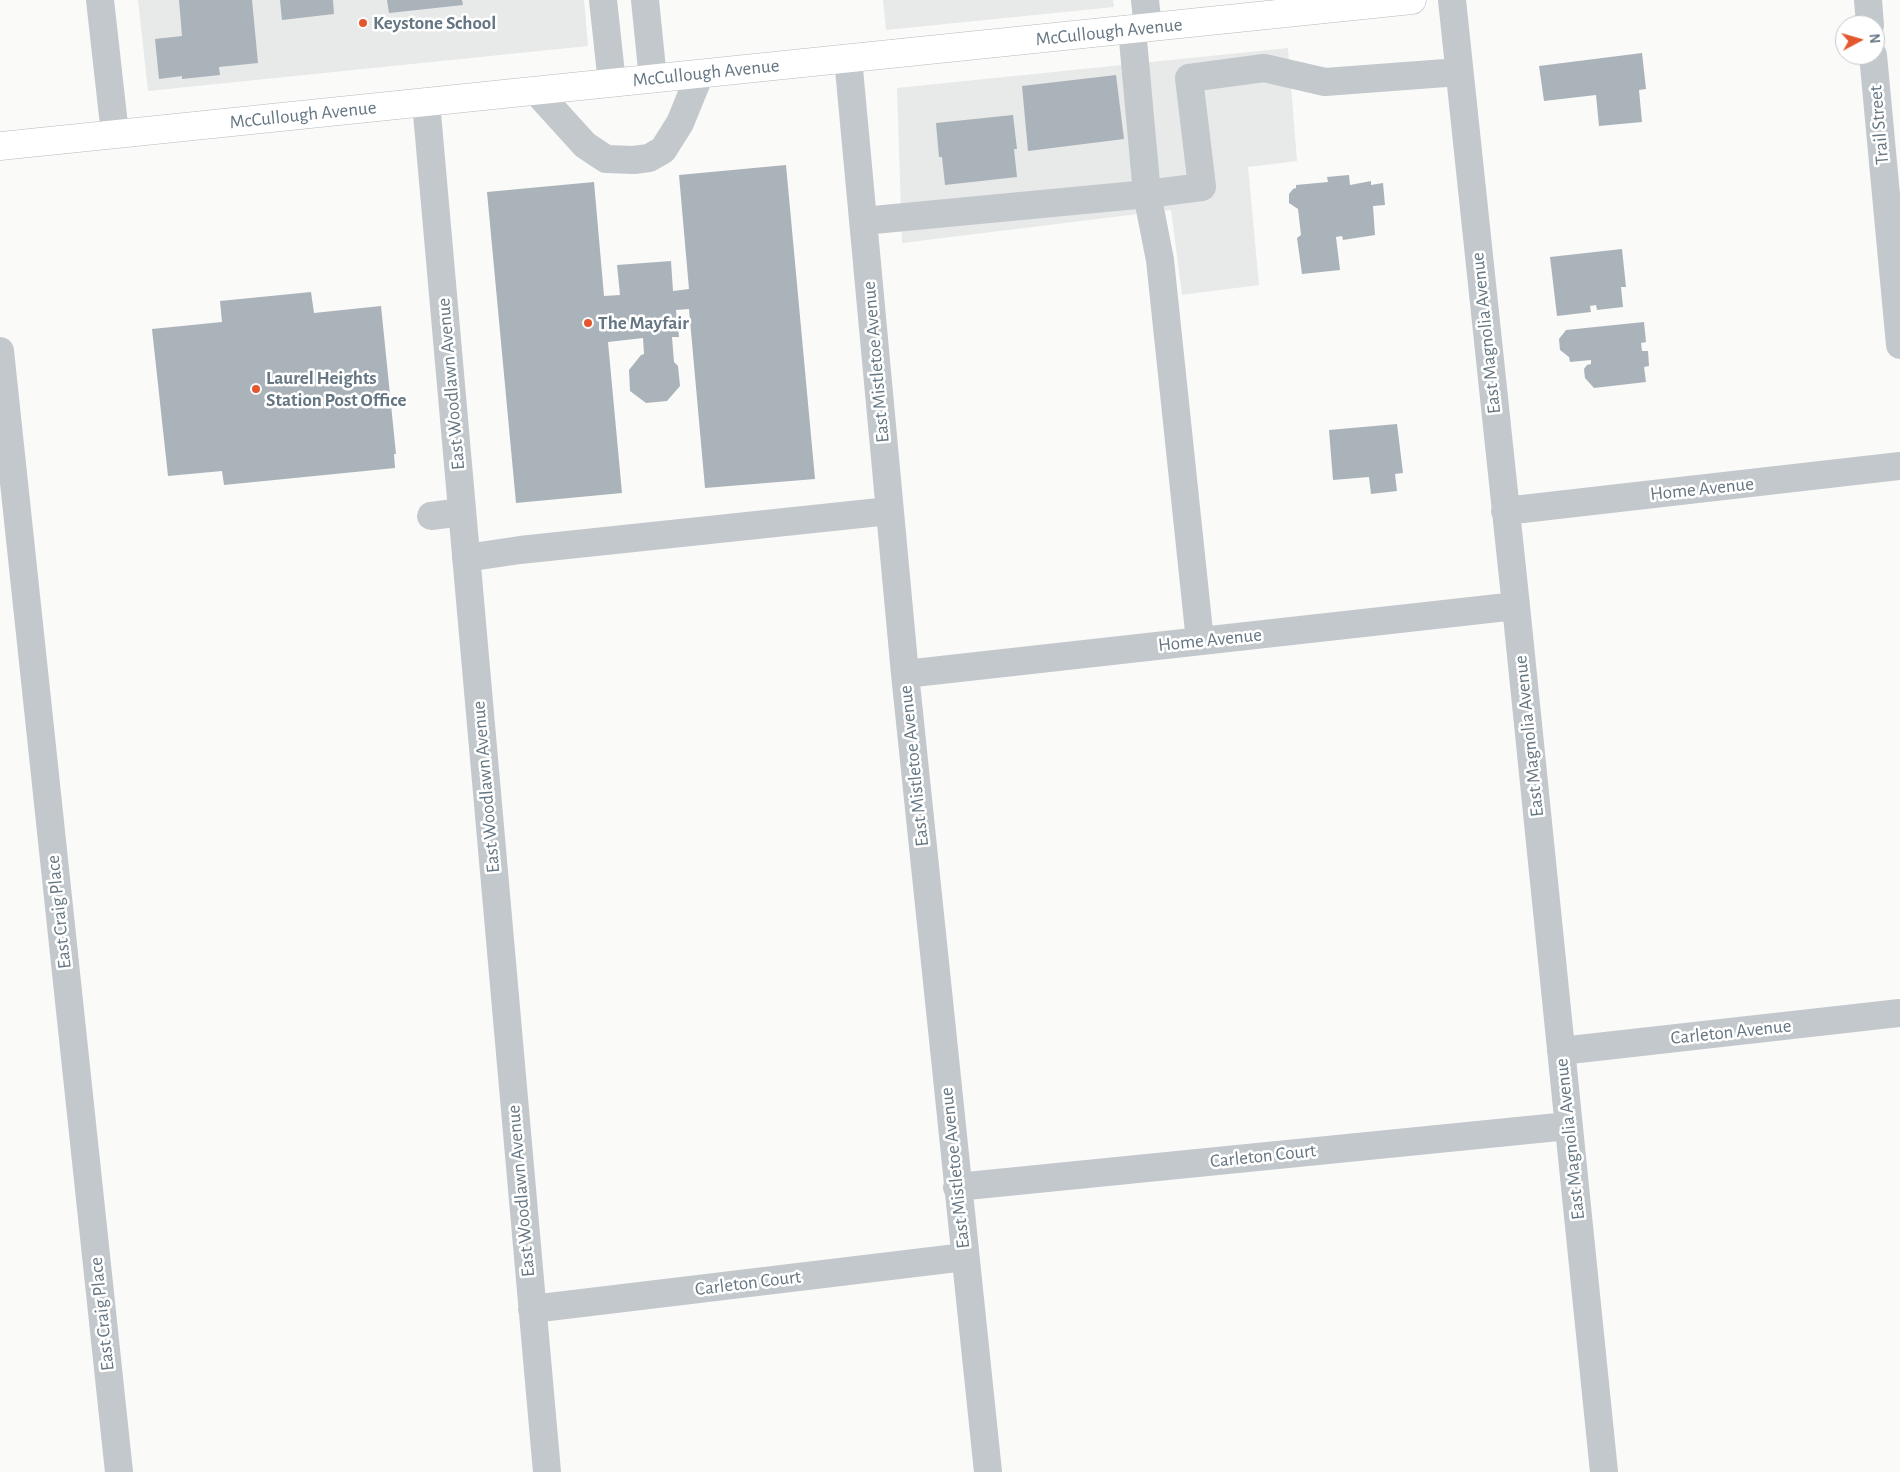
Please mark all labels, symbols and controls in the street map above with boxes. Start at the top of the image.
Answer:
place label: Keystone School [373,12,496,34]
street label: McCullough Avenue [1035,13,1183,51]
north arrow [1835,15,1885,65]
marker: Keystone School [357,17,369,29]
text: N [1866,33,1881,44]
street label: McCullough Avenue [632,54,780,92]
street label: Trail Street [1864,84,1894,166]
street label: McCullough Avenue [229,96,377,134]
street label: East Magnolia Avenue [1466,251,1506,415]
street label: East Mistletoe Avenue [858,280,894,444]
street label: East Woodlawn Avenue [432,297,470,471]
place label: The Mayfair [598,312,689,334]
marker: The Mayfair [582,317,594,329]
place label: Laurel Heights Station Post Office [266,367,407,411]
marker: Laurel Heights Station Post Office [250,383,262,395]
street label: Home Avenue [1649,472,1755,506]
street label: Home Avenue [1157,623,1263,657]
street label: East Magnolia Avenue [1509,654,1549,818]
street label: East Mistletoe Avenue [894,684,934,848]
street label: East Woodlawn Avenue [467,700,505,874]
street label: East Craig Place [42,854,76,970]
street label: Carleton Avenue [1669,1014,1793,1050]
street label: East Magnolia Avenue [1550,1057,1590,1221]
street label: East Mistletoe Avenue [935,1086,975,1250]
street label: East Woodlawn Avenue [502,1104,540,1278]
street label: Carleton Court [1209,1139,1317,1173]
street label: East Craig Place [85,1256,119,1372]
street label: Carleton Court [694,1265,802,1301]

